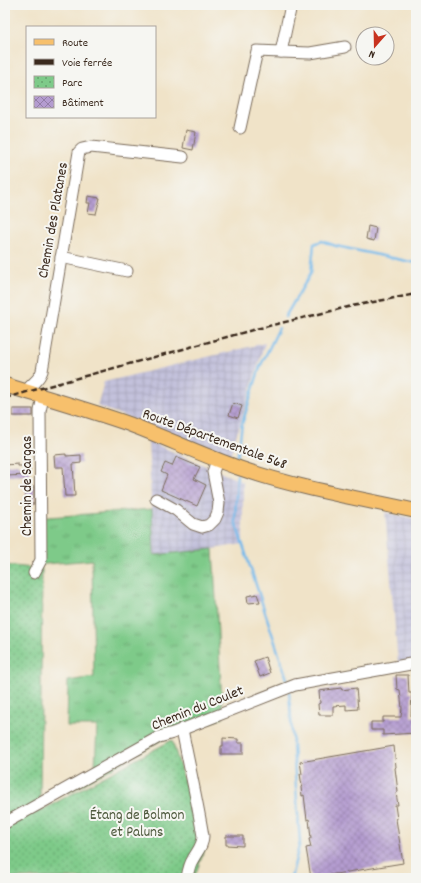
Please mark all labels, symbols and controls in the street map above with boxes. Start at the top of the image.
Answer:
legend [26,26,156,118]
north arrow [355,26,395,66]
text: Route [62,35,88,52]
text: N [366,45,378,62]
text: Voie ferrée [62,55,112,72]
text: Parc [62,75,83,92]
text: Bâtiment [62,95,104,112]
street label: Chemin des Platanes [33,161,75,280]
street label: Route Départementale 568 [139,404,290,476]
street label: Chemin de Sargas [17,436,39,536]
street label: Chemin du Coulet [148,680,247,737]
park label: Étang de Bolmon et Paluns [90,805,184,844]

